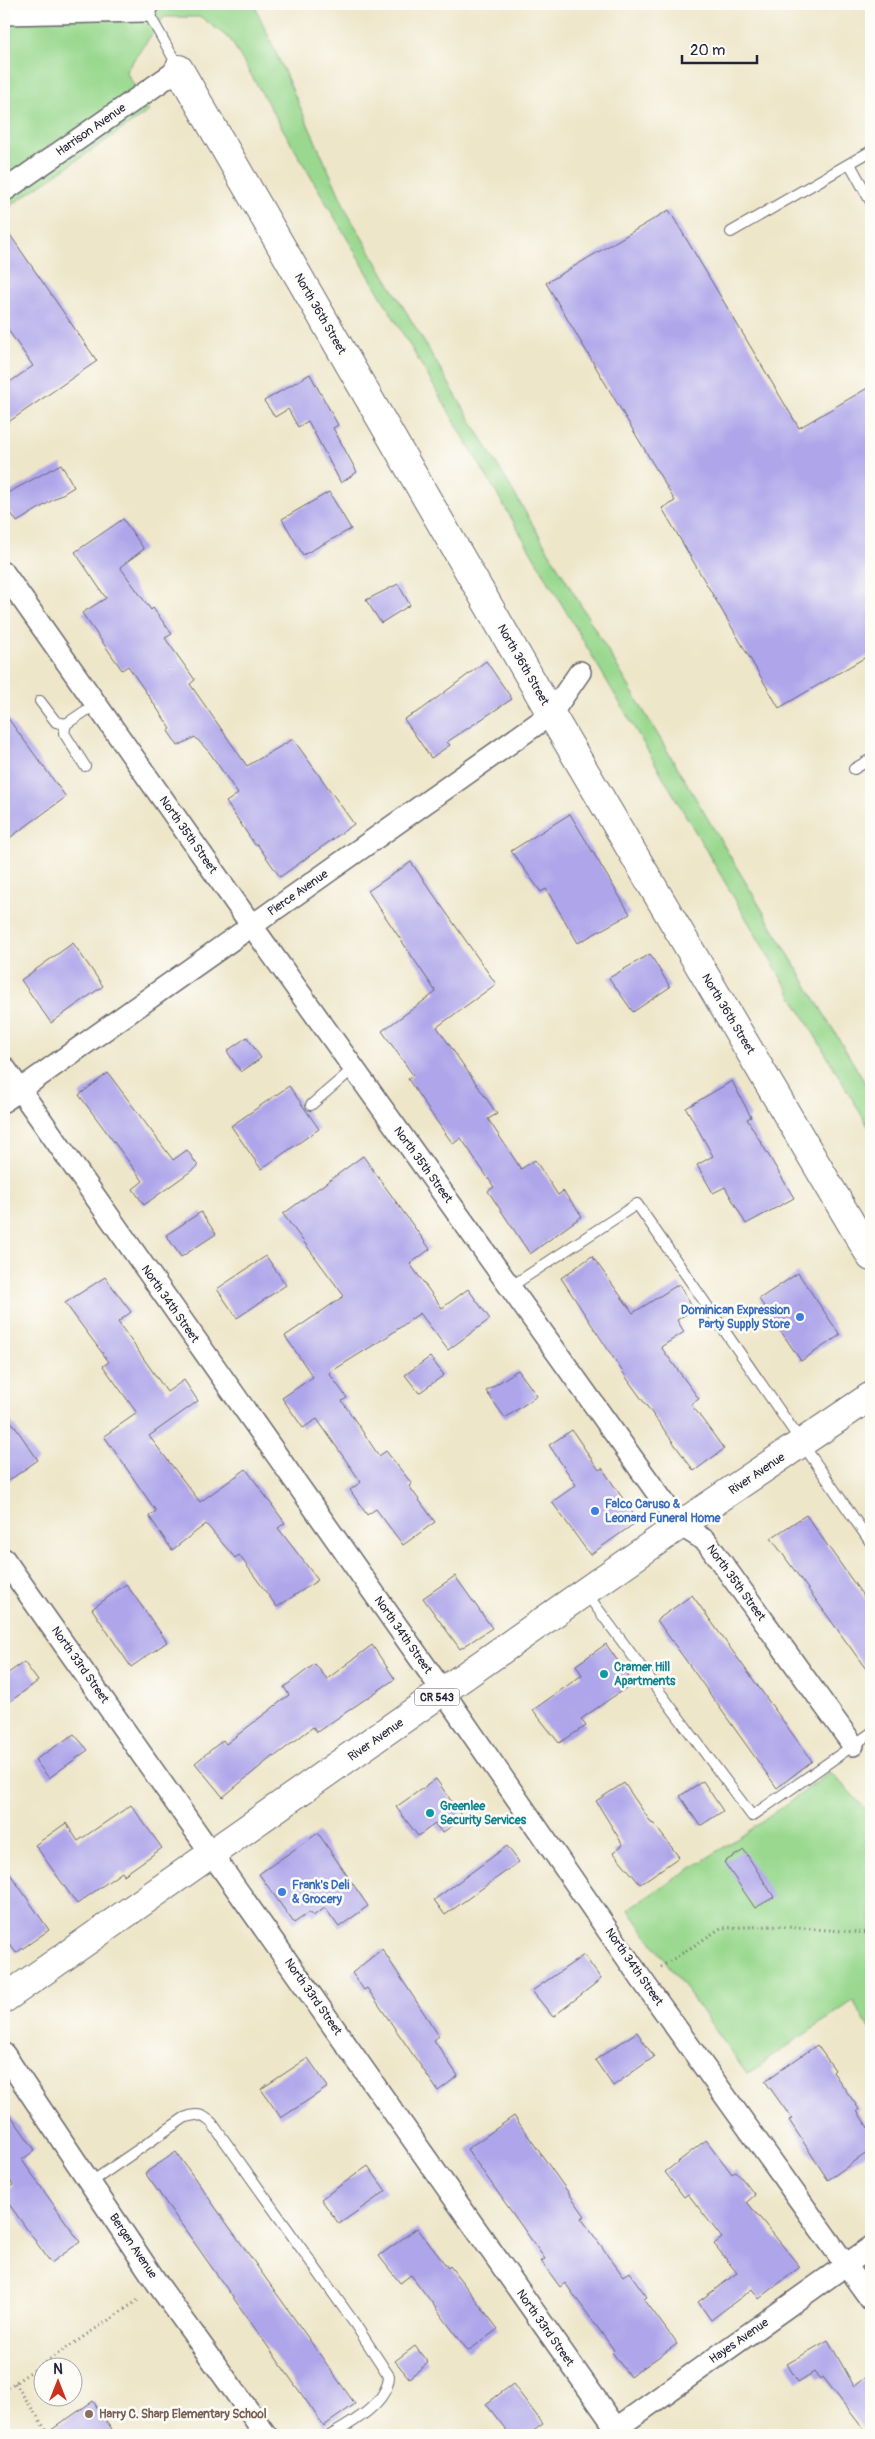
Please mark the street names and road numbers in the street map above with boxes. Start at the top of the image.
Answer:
street label: Harrison Avenue [53,100,129,160]
street label: North 36th Street [291,271,349,357]
street label: North 36th Street [494,622,552,708]
street label: North 35th Street [156,794,220,877]
street label: Pierce Avenue [265,867,331,919]
street label: North 36th Street [698,971,758,1057]
street label: North 35th Street [390,1124,456,1206]
street label: North 34th Street [138,1262,202,1346]
street label: River Avenue [726,1450,788,1498]
street label: North 35th Street [703,1542,769,1624]
street label: North 34th Street [371,1593,435,1677]
street label: North 33rd Street [48,1624,112,1706]
road number: CR 543 [414,1688,460,1705]
street label: River Avenue [345,1715,407,1765]
street label: North 34th Street [602,1925,666,2009]
street label: North 33rd Street [281,1956,345,2038]
street label: Bergen Avenue [106,2211,160,2281]
street label: North 33rd Street [513,2287,577,2369]
street label: Hayes Avenue [706,2315,772,2367]

